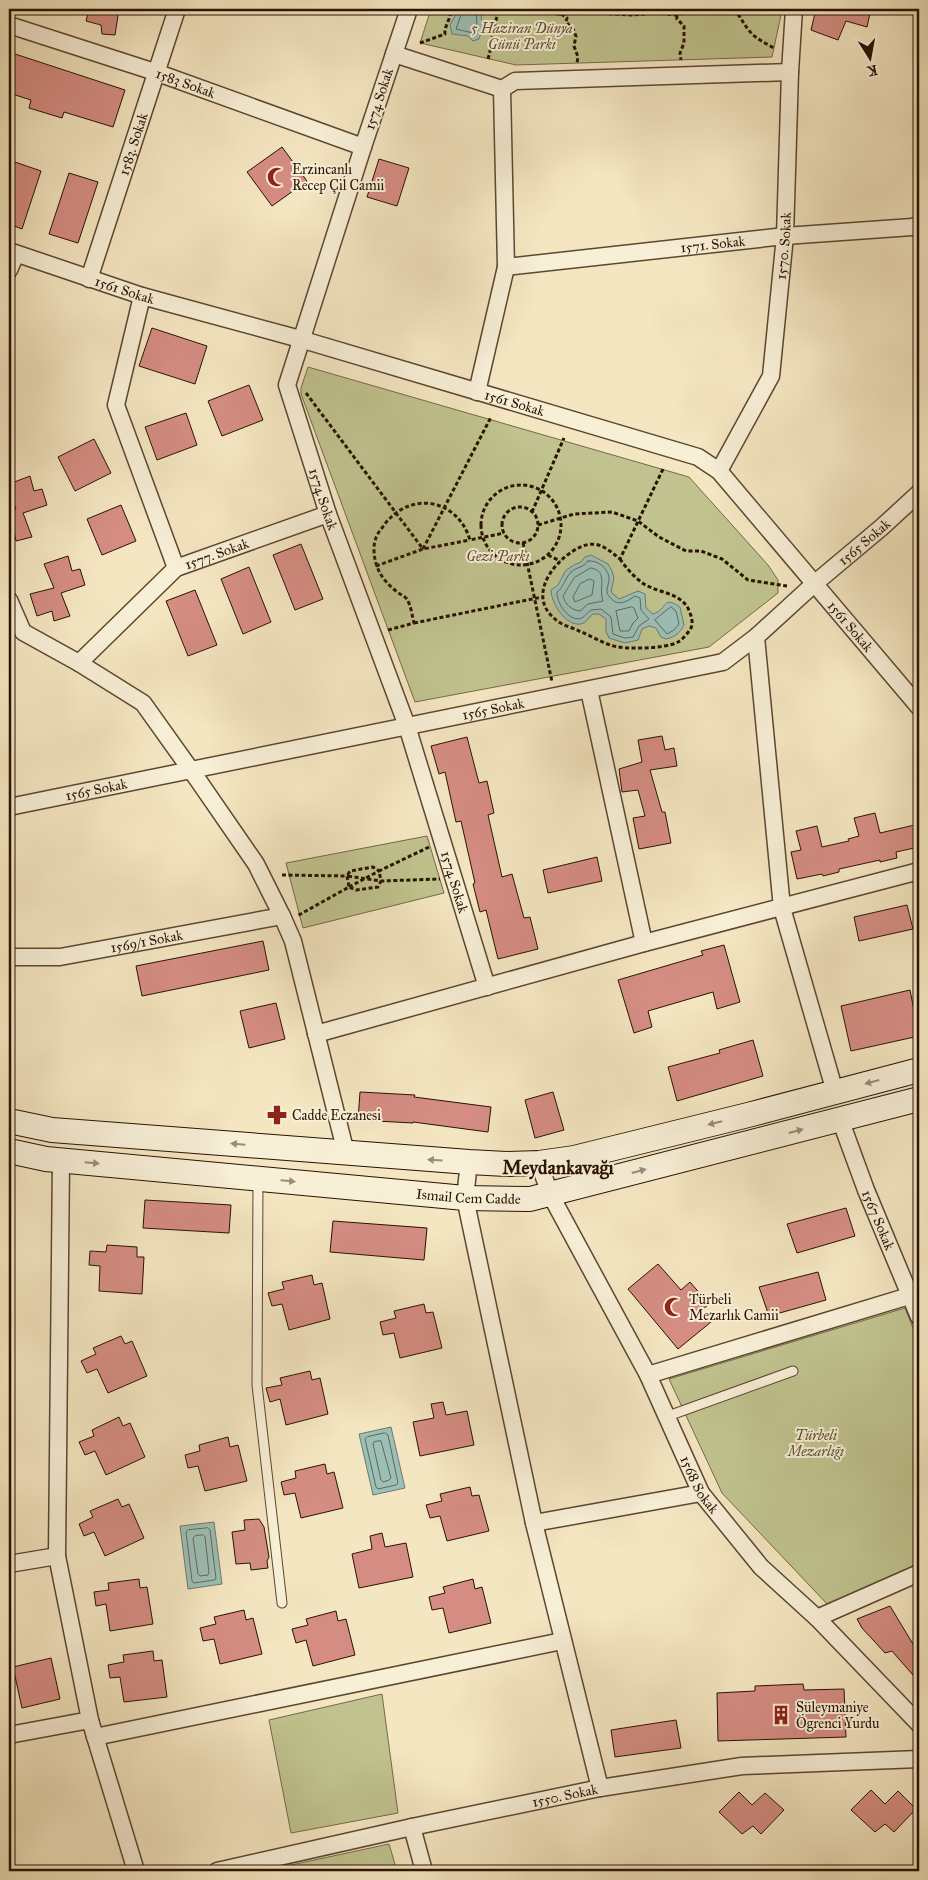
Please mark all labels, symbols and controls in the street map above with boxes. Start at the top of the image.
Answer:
park label: 5 Haziran Dünya Günü Parkı [471,20,573,53]
north arrow [846,32,896,82]
text: K [865,61,879,80]
street label: 1583 Sokak [154,64,218,102]
street label: 1574 Sokak [361,65,397,132]
street label: 1583. Sokak [115,110,151,178]
place label: Erzincanlı Recep Çil Camii [292,161,385,194]
mosque icon: Erzincanlı Recep Çil Camii [266,166,288,188]
street label: 1570. Sokak [772,211,794,280]
street label: 1571. Sokak [679,232,746,256]
street label: 1561 Sokak [93,272,157,308]
street label: 1561 Sokak [483,386,547,420]
street label: 1574 Sokak [305,466,342,533]
street label: 1565 Sokak [835,515,894,569]
street label: 1577. Sokak [182,534,251,573]
park label: Gezi Parkı [466,548,530,565]
street label: 1561 Sokak [824,597,877,656]
street label: 1565 Sokak [461,694,526,723]
street label: 1565 Sokak [64,775,129,804]
street label: 1574 Sokak [437,849,472,915]
street label: 1569/1 Sokak [109,926,184,956]
one-way arrow [865,1078,880,1086]
pharmacy icon: Cadde Eczanesi [266,1104,288,1126]
place label: Cadde Eczanesi [292,1107,381,1124]
one-way arrow [707,1119,722,1127]
one-way arrow [789,1127,804,1135]
one-way arrow [230,1140,246,1148]
one-way arrow [426,1155,442,1163]
district label: Meydankavağı [502,1156,615,1180]
one-way arrow [84,1159,100,1167]
one-way arrow [631,1167,646,1175]
one-way arrow [280,1177,296,1185]
street label: Ismail Cem Cadde [415,1185,521,1207]
street label: 1567 Sokak [858,1187,899,1253]
place label: Türbeli Mezarlık Camii [689,1291,779,1324]
mosque icon: Türbeli Mezarlık Camii [663,1296,685,1318]
park label: Türbeli Mezarlığı [786,1427,844,1460]
street label: 1568 Sokak [677,1453,723,1517]
place label: Süleymaniye Ögrenci Yurdu [796,1699,880,1732]
building icon: Süleymaniye Ögrenci Yurdu [770,1704,792,1726]
street label: 1550. Sokak [530,1780,600,1810]

